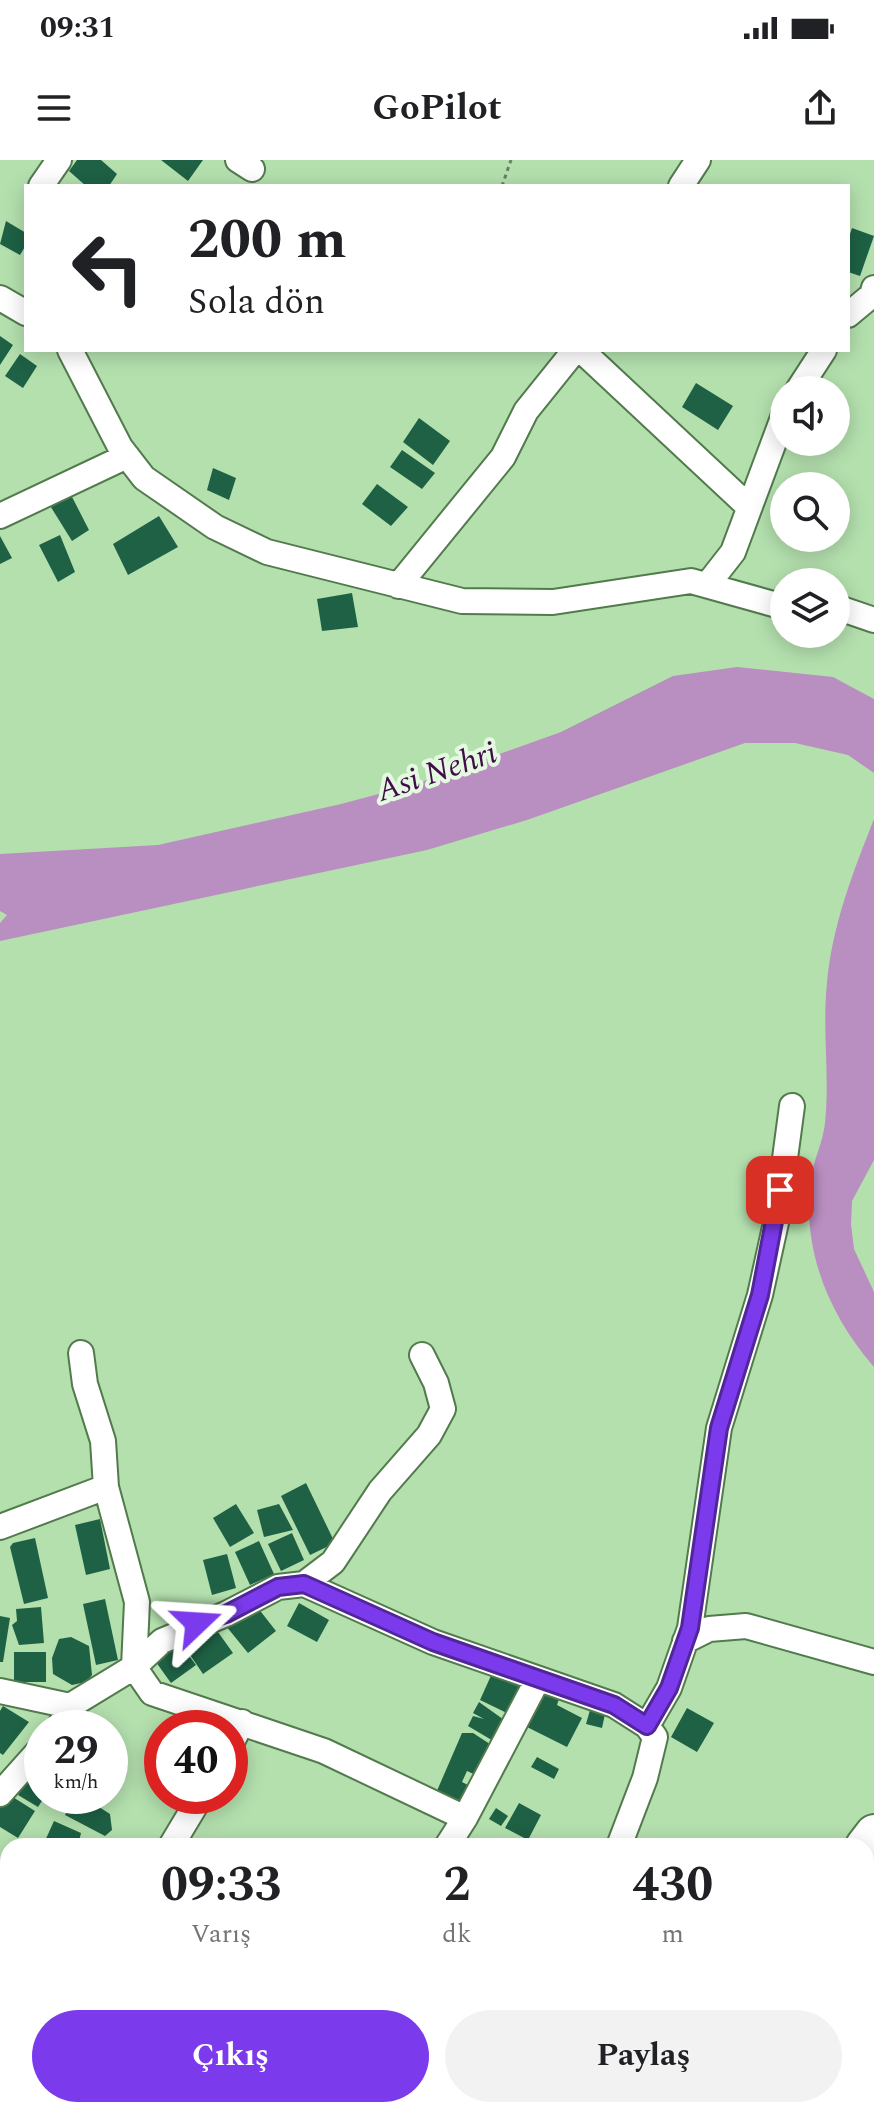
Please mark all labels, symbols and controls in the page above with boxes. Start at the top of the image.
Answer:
text: 09:31 [40,5,115,51]
text: GoPilot [372,81,502,136]
icon: menu [32,86,76,130]
icon: share [798,86,842,130]
text: 200 m [188,198,347,283]
icon: left [56,216,160,320]
text: Sola dön [188,275,325,330]
map controls [770,376,850,648]
button: sound [770,376,850,456]
button: search [770,472,850,552]
button: layers [770,568,850,648]
water label: Asi Nehri [369,729,504,816]
pin [746,1156,814,1224]
icon: arrive [758,1168,802,1212]
position arrow [155,1581,239,1665]
speed limit sign: 40 [144,1710,248,1814]
text: 29 [54,1721,98,1782]
text: km/h [54,1767,99,1797]
text: 09:33 [161,1849,281,1922]
text: 2 [443,1849,470,1922]
text: 430 [632,1849,713,1922]
text: Varış [191,1914,251,1954]
text: dk [442,1914,471,1954]
text: m [662,1914,684,1954]
button: Çıkış [32,2010,429,2102]
button: Paylaş [445,2010,842,2102]

